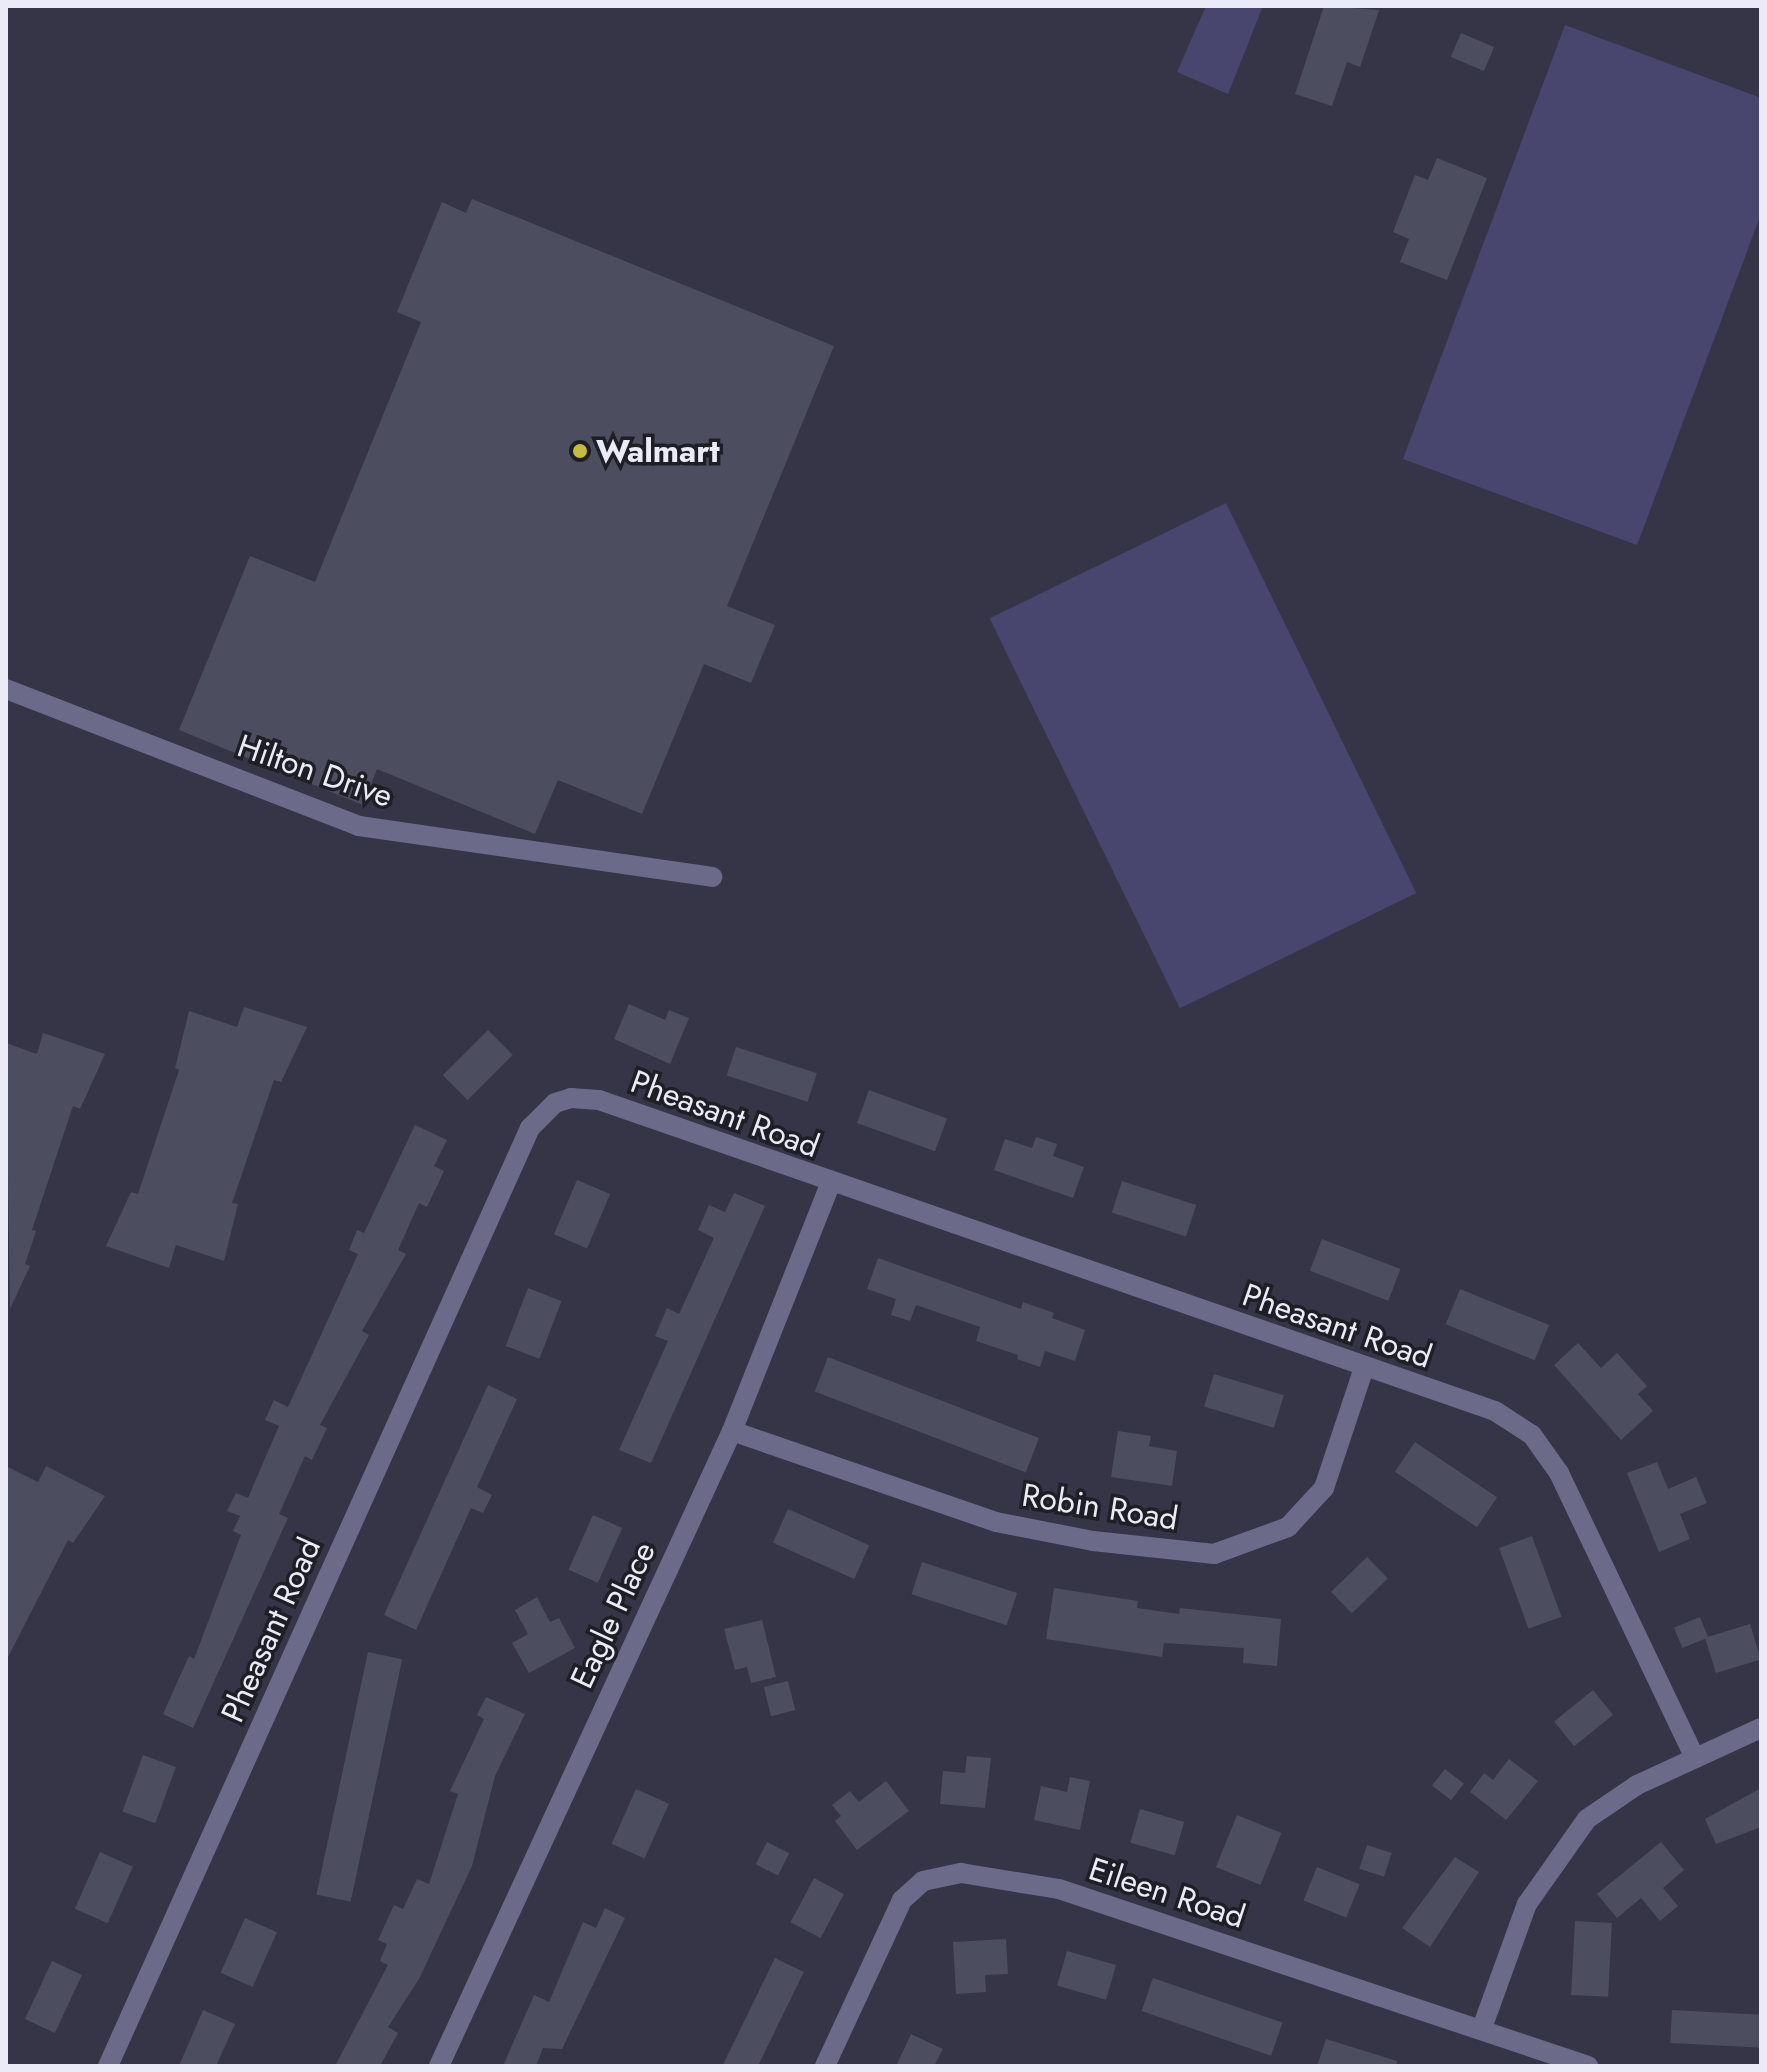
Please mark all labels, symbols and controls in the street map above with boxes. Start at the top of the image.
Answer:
place label: Walmart [596,432,720,470]
marker: Walmart [571,442,589,460]
street label: Hilton Drive [233,727,397,815]
street label: Pheasant Road [626,1062,824,1166]
street label: Pheasant Road [1237,1276,1437,1376]
street label: Robin Road [1019,1476,1181,1538]
street label: Pheasant Road [213,1532,329,1728]
street label: Eagle Place [562,1536,664,1694]
street label: Eileen Road [1084,1850,1250,1936]

